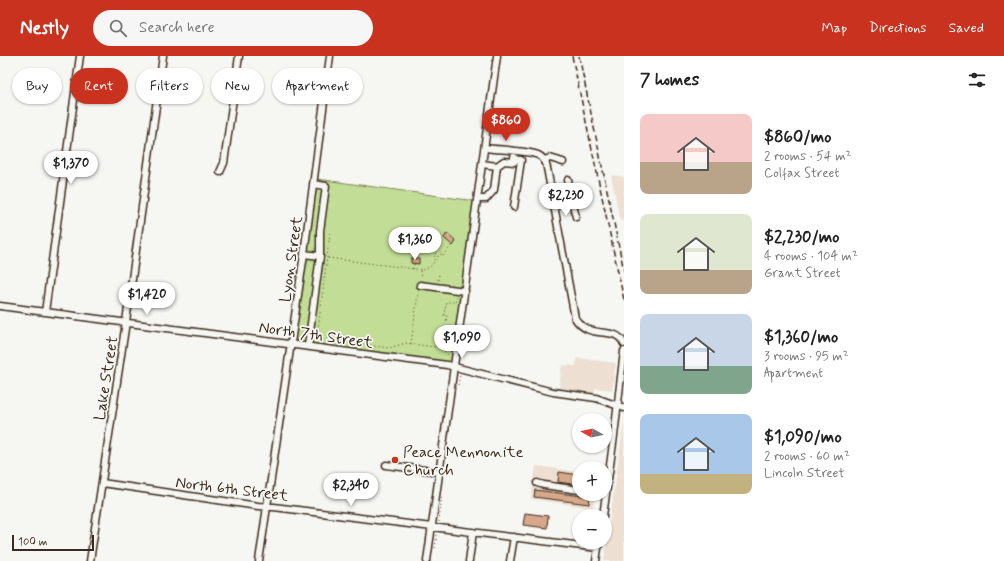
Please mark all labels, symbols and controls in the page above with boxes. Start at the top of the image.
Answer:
search box [93,10,373,46]
text: Nestly [20,16,69,41]
icon: search [107,17,129,39]
text: Search here [139,18,215,38]
text: Map [821,19,847,37]
text: Directions [869,19,927,37]
text: Saved [949,19,984,37]
chip: Buy [12,68,62,104]
chip: Rent [70,68,128,104]
chip: Filters [136,68,203,104]
chip: New [211,68,264,104]
chip: Apartment [272,68,363,104]
text: 7 homes [640,69,699,91]
icon: filters [966,69,988,91]
pin: $860 [482,108,530,142]
text: $860 [491,112,521,129]
text: $860/mo [764,126,831,148]
icon: home [672,130,720,178]
text: 2 rooms · 54 m² [764,148,851,165]
pin: $1,370 [38,151,104,185]
text: $1,370 [53,155,89,172]
text: Colfax Street [764,165,839,182]
pin: $2,230 [533,183,599,217]
text: $2,230 [548,187,584,204]
street label: Lyon Street [275,214,308,304]
text: $2,230/mo [764,226,840,248]
pin: $1,360 [382,227,448,261]
icon: home [672,230,720,278]
text: $1,360 [397,231,433,248]
text: 4 rooms · 104 m² [764,248,858,265]
text: Grant Street [764,265,841,282]
pin: $1,420 [114,282,180,316]
text: $1,420 [127,286,167,303]
street label: North 7th Street [257,317,375,354]
pin: $1,090 [429,325,495,359]
text: $1,360/mo [764,326,838,348]
text: $1,090 [443,329,481,346]
icon: home [672,330,720,378]
street label: Lake Street [89,334,124,422]
text: 3 rooms · 95 m² [764,348,848,365]
text: Apartment [764,365,823,382]
north arrow [572,413,612,453]
map controls [572,413,612,549]
text: $1,090/mo [764,426,842,448]
icon: home [672,430,720,478]
place label: Peace Mennonite Church [403,442,523,481]
text: 2 rooms · 60 m² [764,448,850,465]
marker: Peace Mennonite Church [390,455,400,465]
button: + [572,461,612,501]
text: Lincoln Street [764,465,845,482]
street label: North 6th Street [174,472,290,507]
pin: $2,340 [318,473,384,507]
text: $2,340 [332,477,370,494]
button: − [572,509,612,549]
scale bar [12,533,94,552]
text: 100 m [18,535,48,549]

